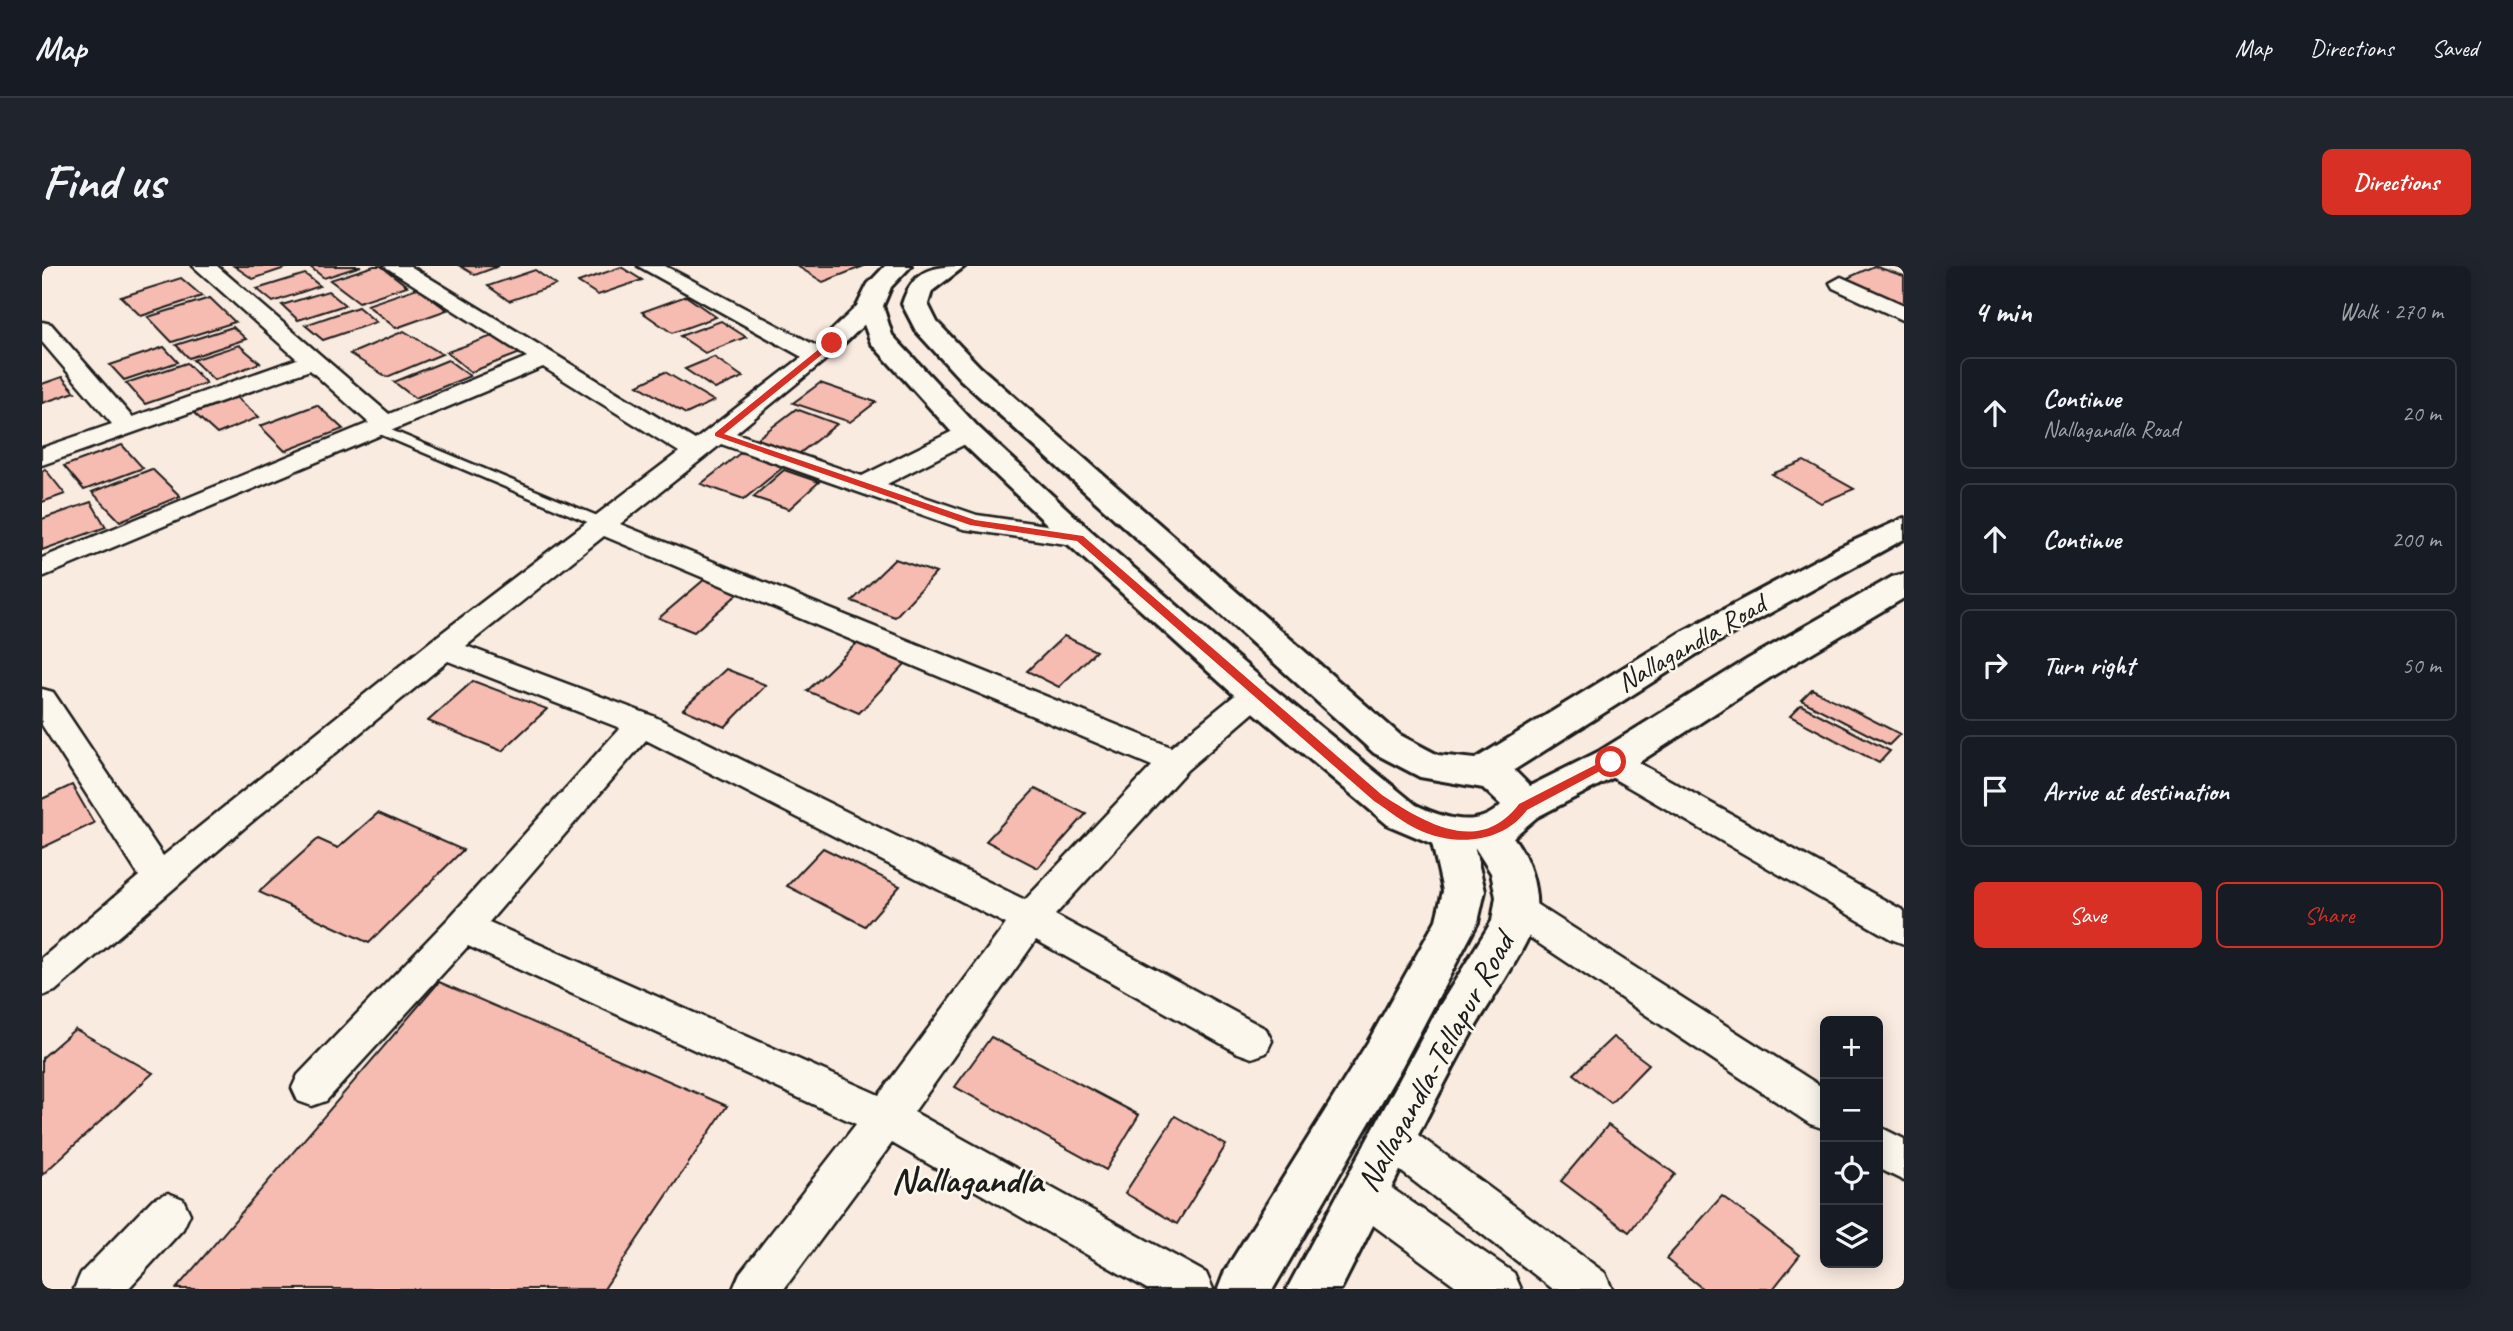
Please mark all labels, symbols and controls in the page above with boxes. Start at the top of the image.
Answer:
text: Map [35,27,86,69]
text: Map [2235,33,2272,63]
text: Directions [2310,33,2393,63]
text: Saved [2431,33,2478,63]
button: Directions [2322,149,2471,215]
text: Find us [42,151,164,213]
text: 4 min [1974,293,2031,331]
text: Walk · 270 m [2339,297,2443,326]
route end [816,327,847,358]
text: Continue [2043,382,2121,415]
icon: ahead [1976,394,2014,432]
text: 20 m [2402,399,2441,428]
text: Nallagandla Road [2043,415,2179,444]
icon: ahead [1976,520,2014,558]
text: Continue [2043,523,2121,556]
text: 200 m [2392,525,2441,554]
street label: Nallagandla Road [1611,584,1775,700]
icon: right [1976,646,2014,684]
text: Turn right [2043,649,2134,682]
text: 50 m [2402,651,2441,680]
route start [1595,746,1626,777]
icon: arrive [1976,772,2014,810]
text: Arrive at destination [2043,775,2229,808]
button: Save [1974,882,2202,948]
button: Share [2216,882,2443,948]
street label: Nallagandla-Tellapur Road [1346,921,1526,1199]
map controls [1820,1016,1883,1268]
button: + [1820,1016,1883,1079]
button: − [1820,1079,1883,1142]
button: locate [1820,1142,1883,1205]
district label: Nallagandla [891,1156,1046,1203]
button: layers [1820,1205,1883,1268]

